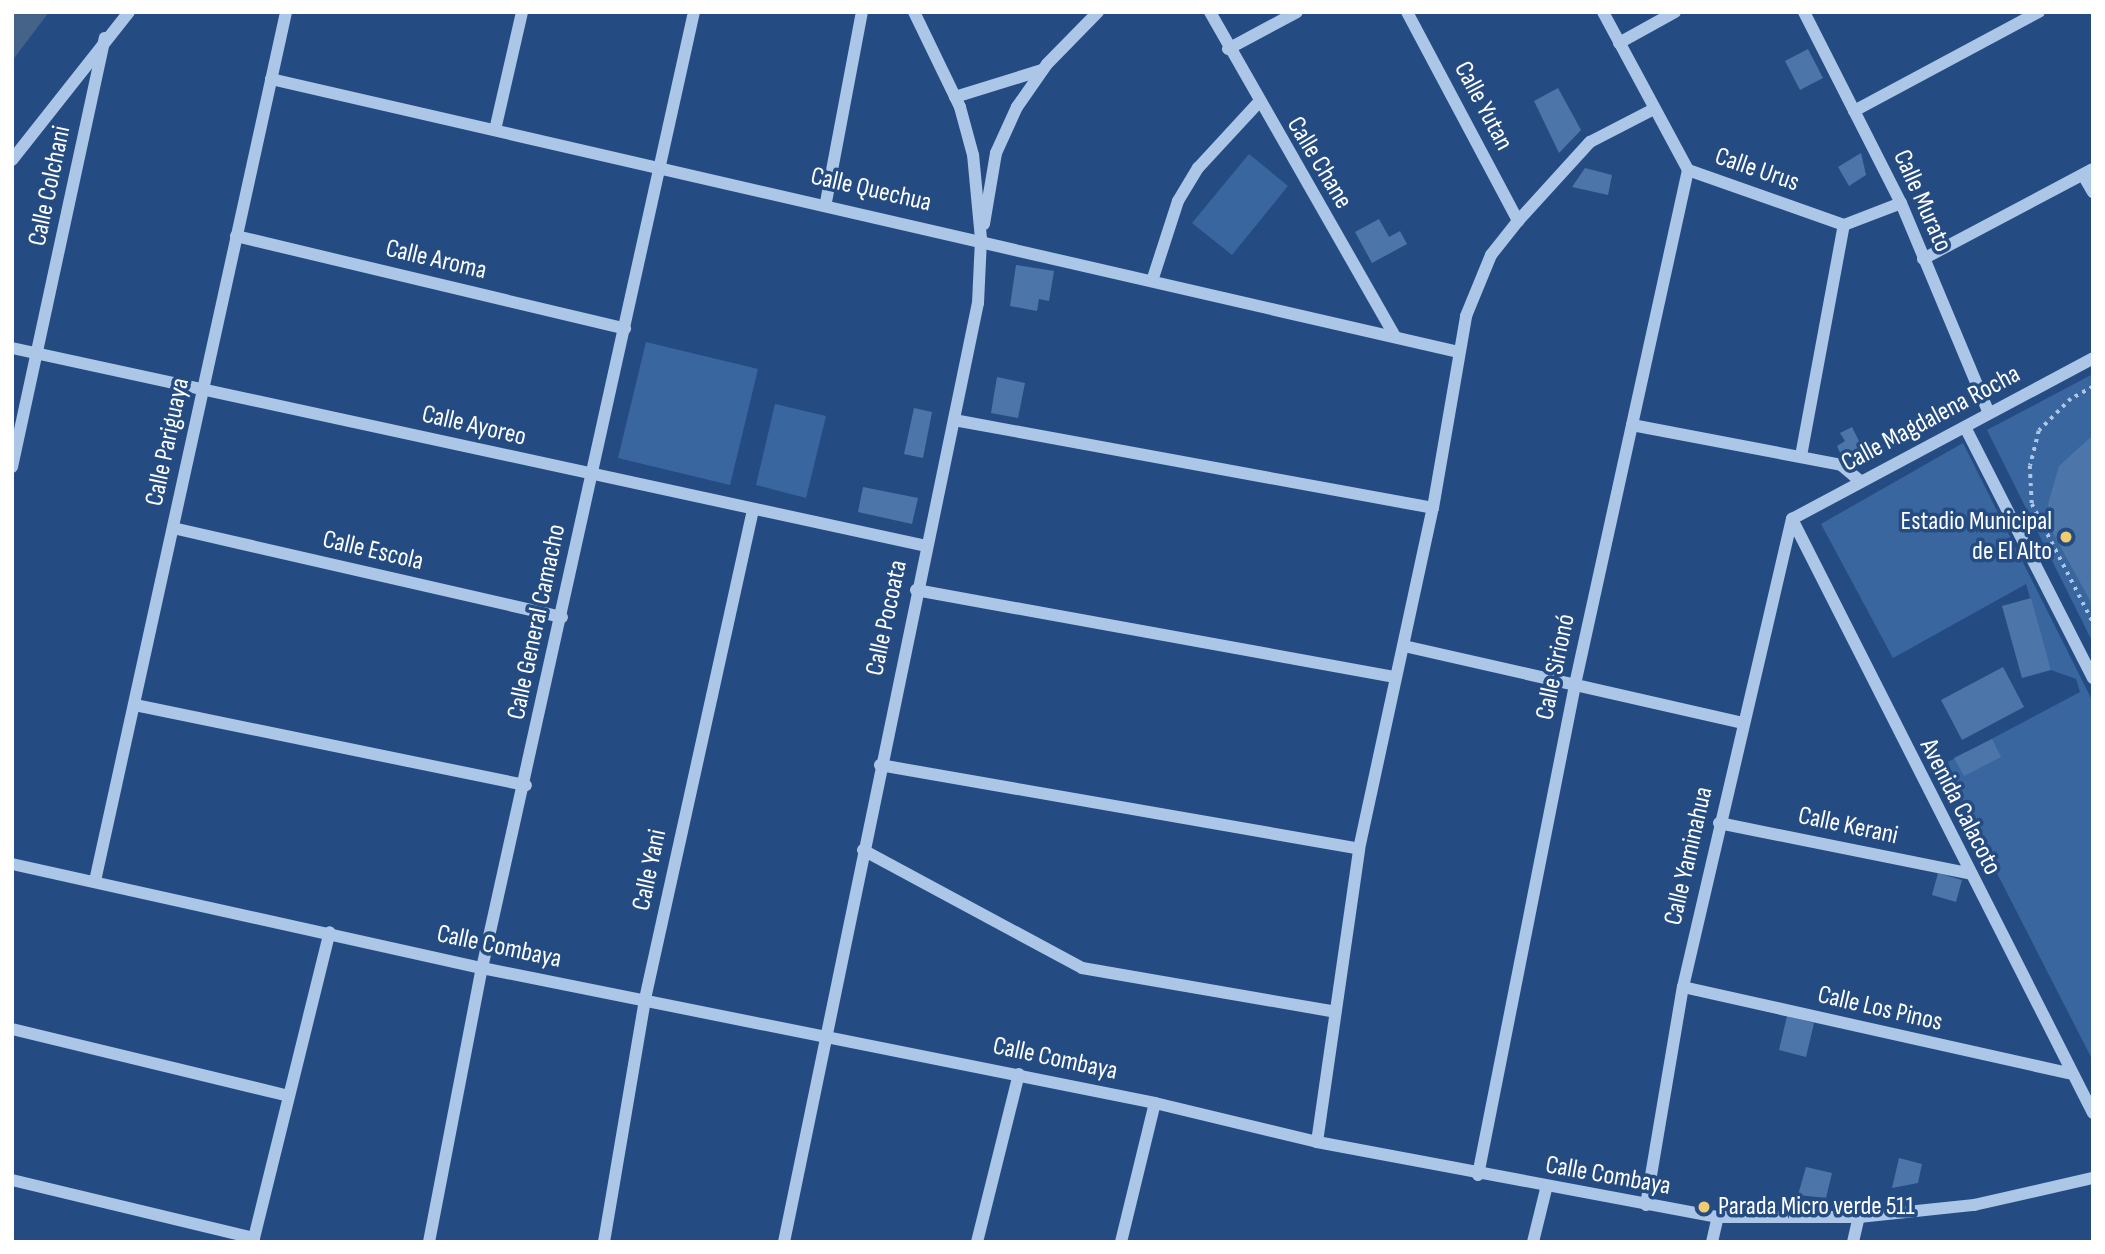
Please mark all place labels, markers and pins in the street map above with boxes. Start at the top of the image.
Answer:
place label: Estadio Municipal de El Alto [1900,506,2052,568]
marker: Estadio Municipal de El Alto [2058,529,2074,545]
place label: Parada Micro verde 511 [1718,1191,1915,1223]
marker: Parada Micro verde 511 [1696,1199,1712,1215]

